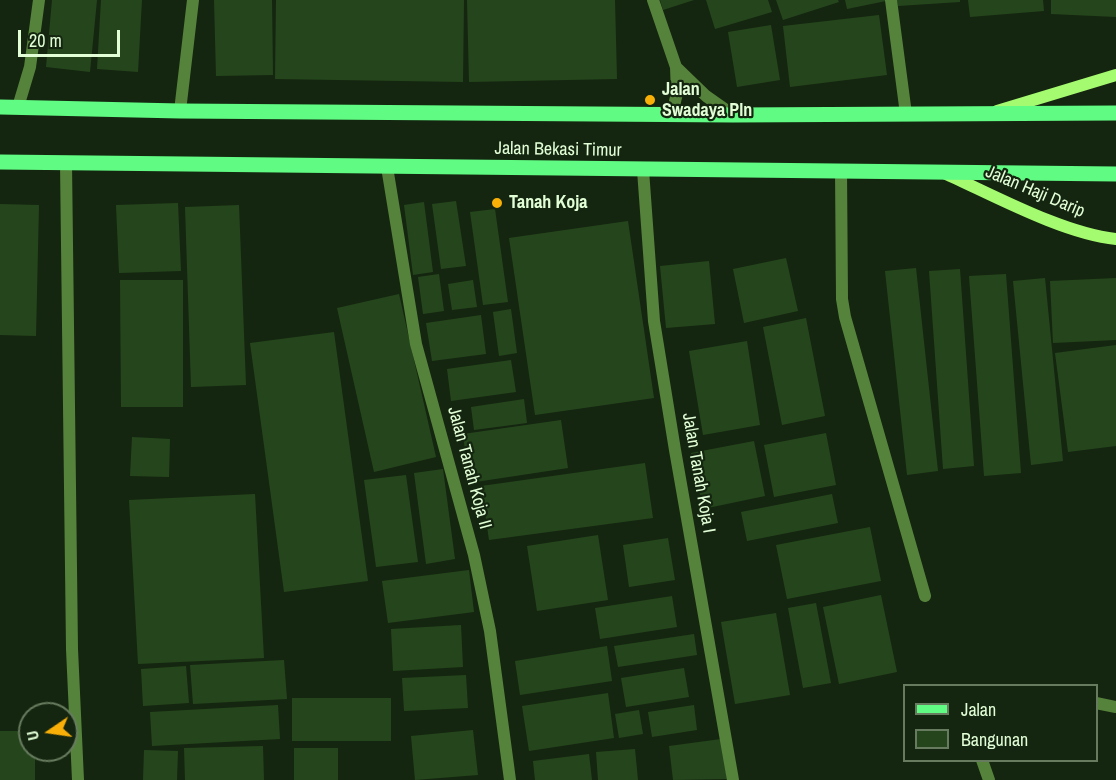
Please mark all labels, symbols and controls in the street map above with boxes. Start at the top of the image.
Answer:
scale bar [21,18,123,56]
text: 20 m [29,28,62,53]
place label: Jalan Swadaya Pln [662,79,752,122]
marker: Jalan Swadaya Pln [643,93,657,107]
street label: Jalan Bekasi Timur [494,138,622,162]
street label: Jalan Haji Darip [982,161,1088,223]
place label: Tanah Koja [509,192,587,214]
marker: Tanah Koja [490,196,504,210]
street label: Jalan Tanah Koja II [442,404,496,532]
street label: Jalan Tanah Koja I [677,411,719,535]
legend [903,684,1098,762]
text: Jalan [961,697,996,722]
north arrow [18,702,78,762]
text: Bangunan [961,727,1028,752]
text: U [21,729,44,743]

